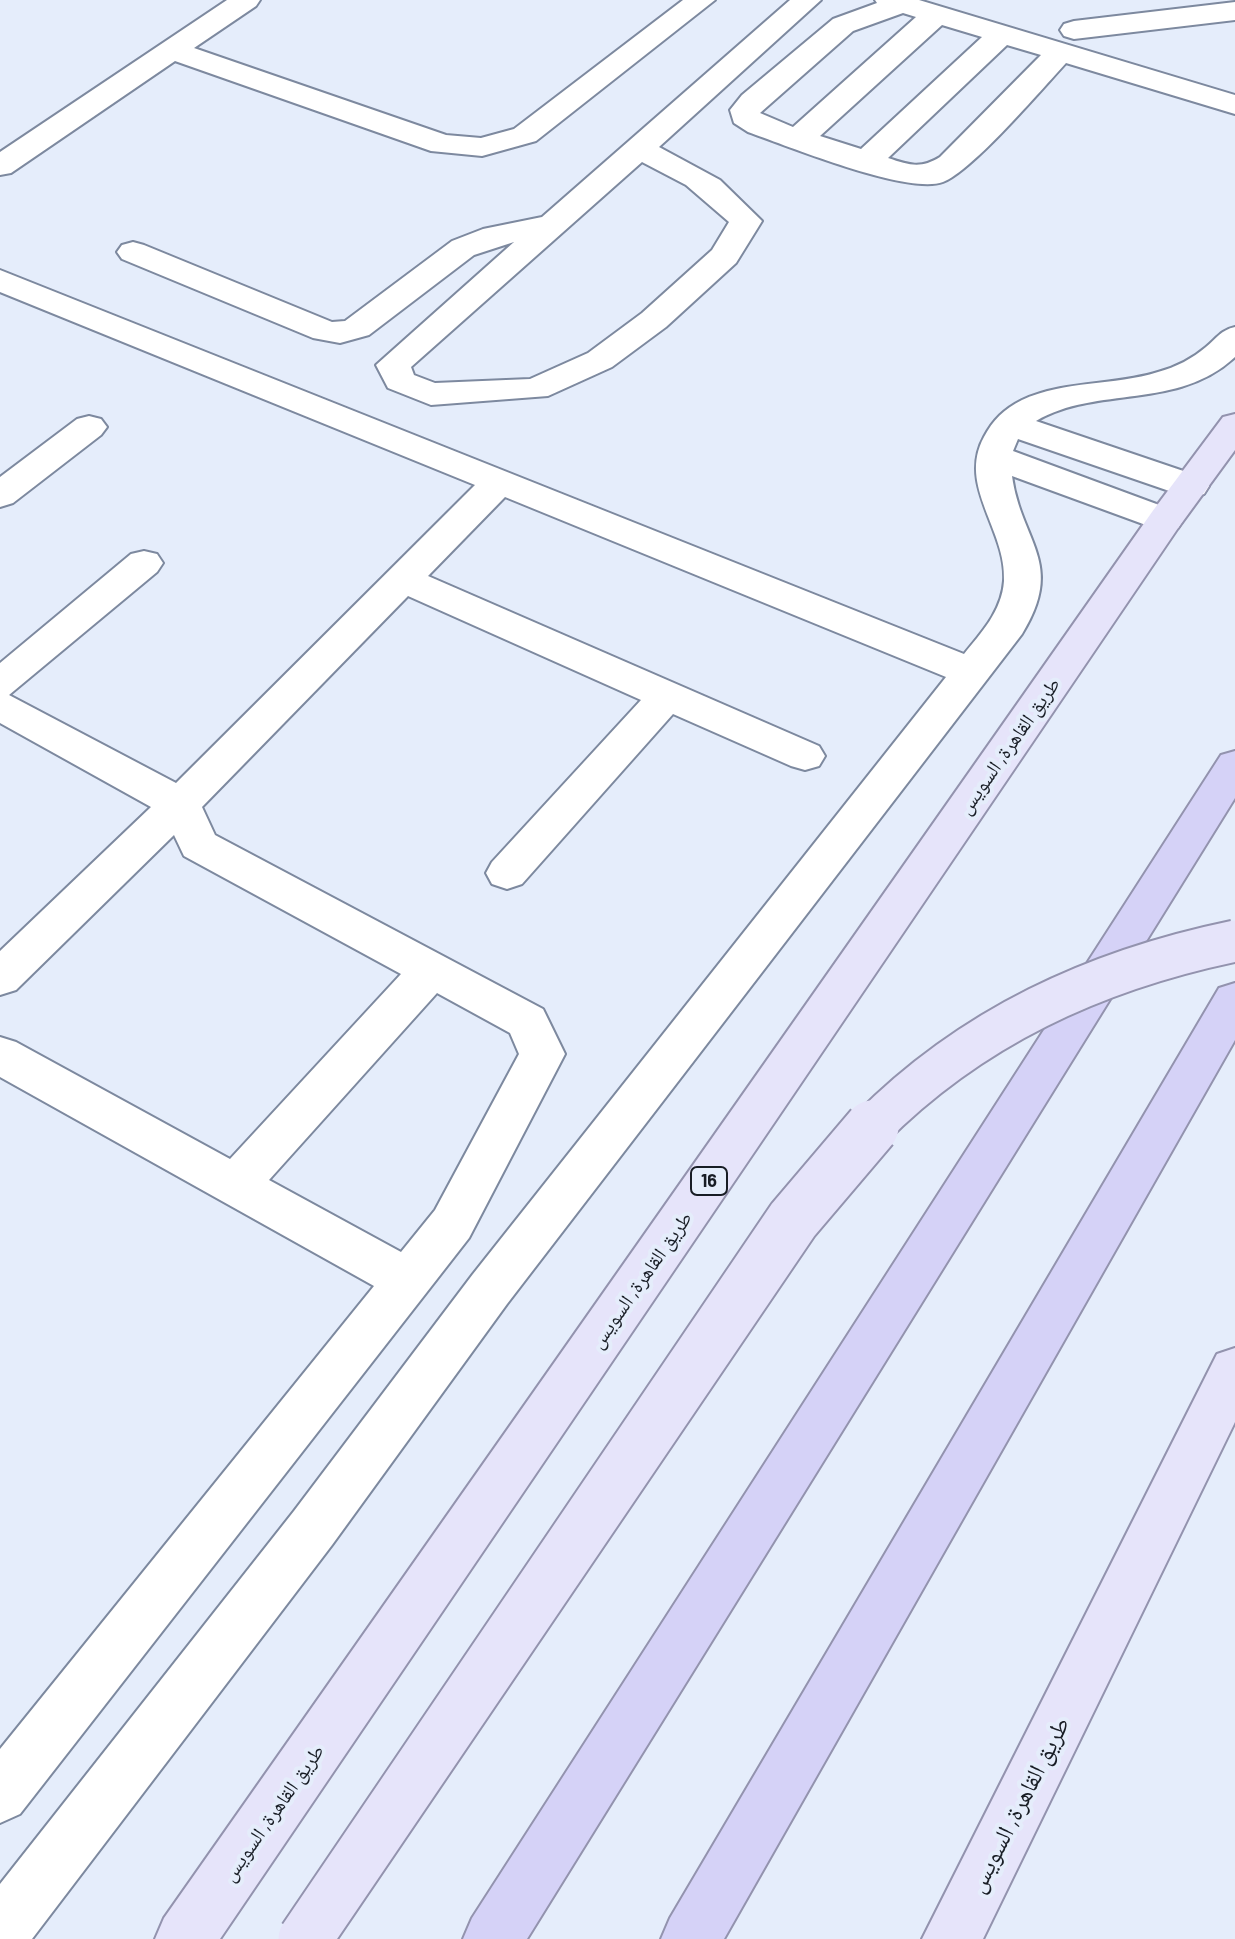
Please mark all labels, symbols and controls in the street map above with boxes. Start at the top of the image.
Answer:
street label: طريق القاهرة, السويس [953,673,1065,819]
road number: 16 [691,1167,727,1195]
street label: طريق القاهرة, السويس [585,1207,697,1353]
street label: طريق القاهرة, السويس [962,1712,1076,1898]
street label: طريق القاهرة, السويس [217,1740,329,1886]

